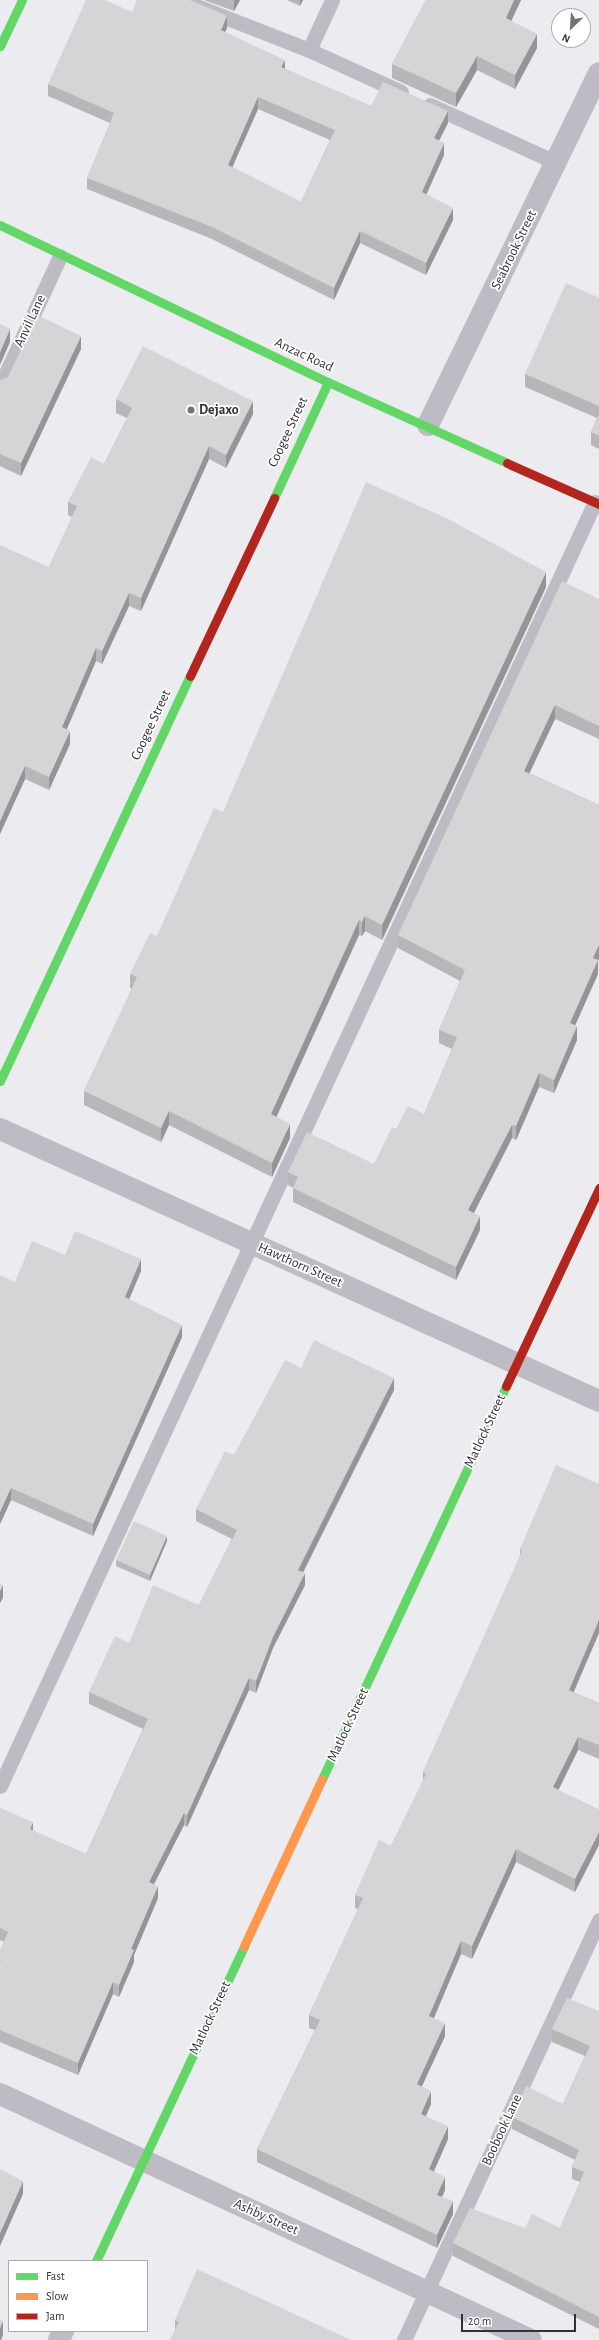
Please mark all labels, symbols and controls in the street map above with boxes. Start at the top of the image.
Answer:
north arrow [551,8,591,48]
text: N [560,32,572,45]
street label: Seabrook Street [488,208,540,292]
street label: Anvil Lane [11,292,49,350]
street label: Anzac Road [272,334,336,376]
street label: Coogee Street [264,394,312,470]
place label: Dejaxo [199,402,239,418]
marker: Dejaxo [186,405,196,415]
street label: Coogee Street [127,687,175,763]
street label: Hawthorn Street [255,1239,345,1291]
street label: Matlock Street [461,1392,509,1470]
street label: Matlock Street [324,1686,372,1764]
street label: Matlock Street [186,1979,234,2057]
street label: Boobook Lane [478,2092,526,2168]
street label: Ashby Street [231,2195,301,2239]
legend [8,2260,148,2332]
text: Fast [46,2270,65,2282]
text: Slow [46,2290,68,2302]
scale bar [463,2306,578,2332]
text: Jam [46,2310,65,2322]
text: 20 m [468,2315,491,2327]

